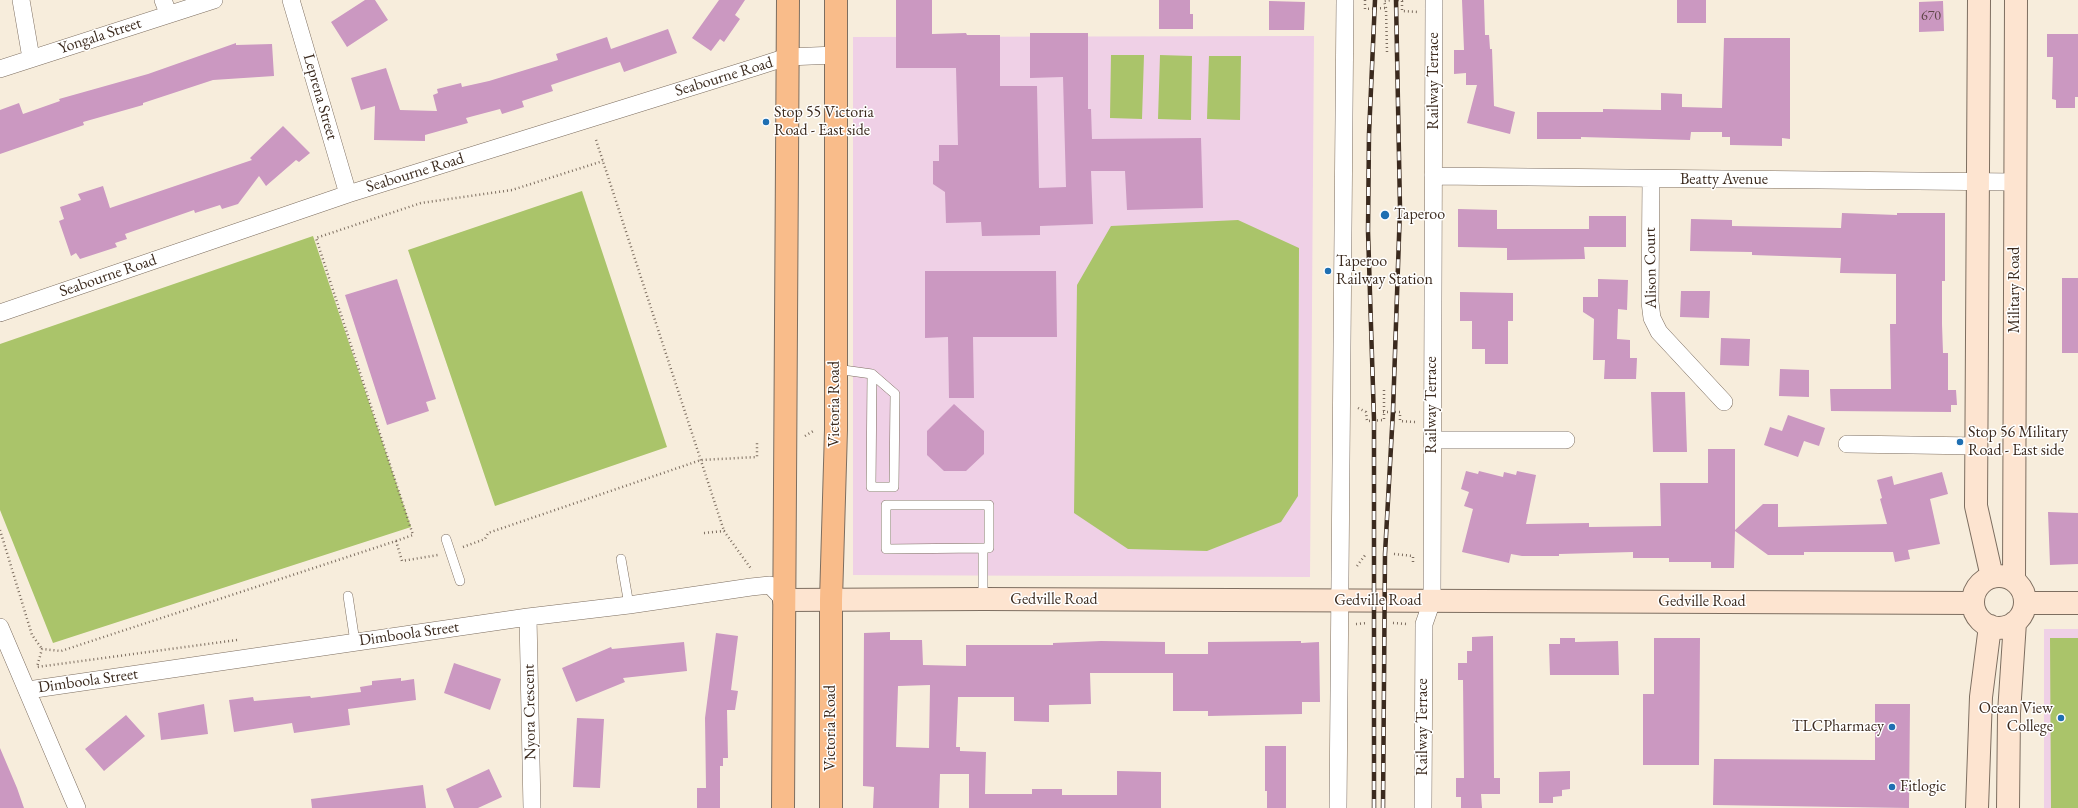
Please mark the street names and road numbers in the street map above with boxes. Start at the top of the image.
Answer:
street label: Yongala Street [56,14,144,58]
street label: Railway Terrace [1424,32,1444,130]
street label: Leprena Street [299,52,341,142]
street label: Seabourne Road [673,53,775,101]
street label: Seabourne Road [364,149,466,197]
street label: Beatty Avenue [1680,170,1768,190]
street label: Alison Court [1641,227,1661,309]
street label: Military Road [2005,247,2025,333]
street label: Seabourne Road [57,250,159,302]
street label: Railway Terrace [1422,356,1442,454]
street label: Victoria Road [825,361,845,447]
street label: Gedville Road [1010,590,1098,610]
street label: Gedville Road [1334,591,1422,611]
street label: Gedville Road [1658,592,1746,612]
street label: Dimboola Street [358,617,460,651]
street label: Dimboola Street [37,664,139,698]
street label: Nyora Crescent [520,664,540,760]
street label: Railway Terrace [1413,678,1433,776]
street label: Victoria Road [821,685,841,771]

